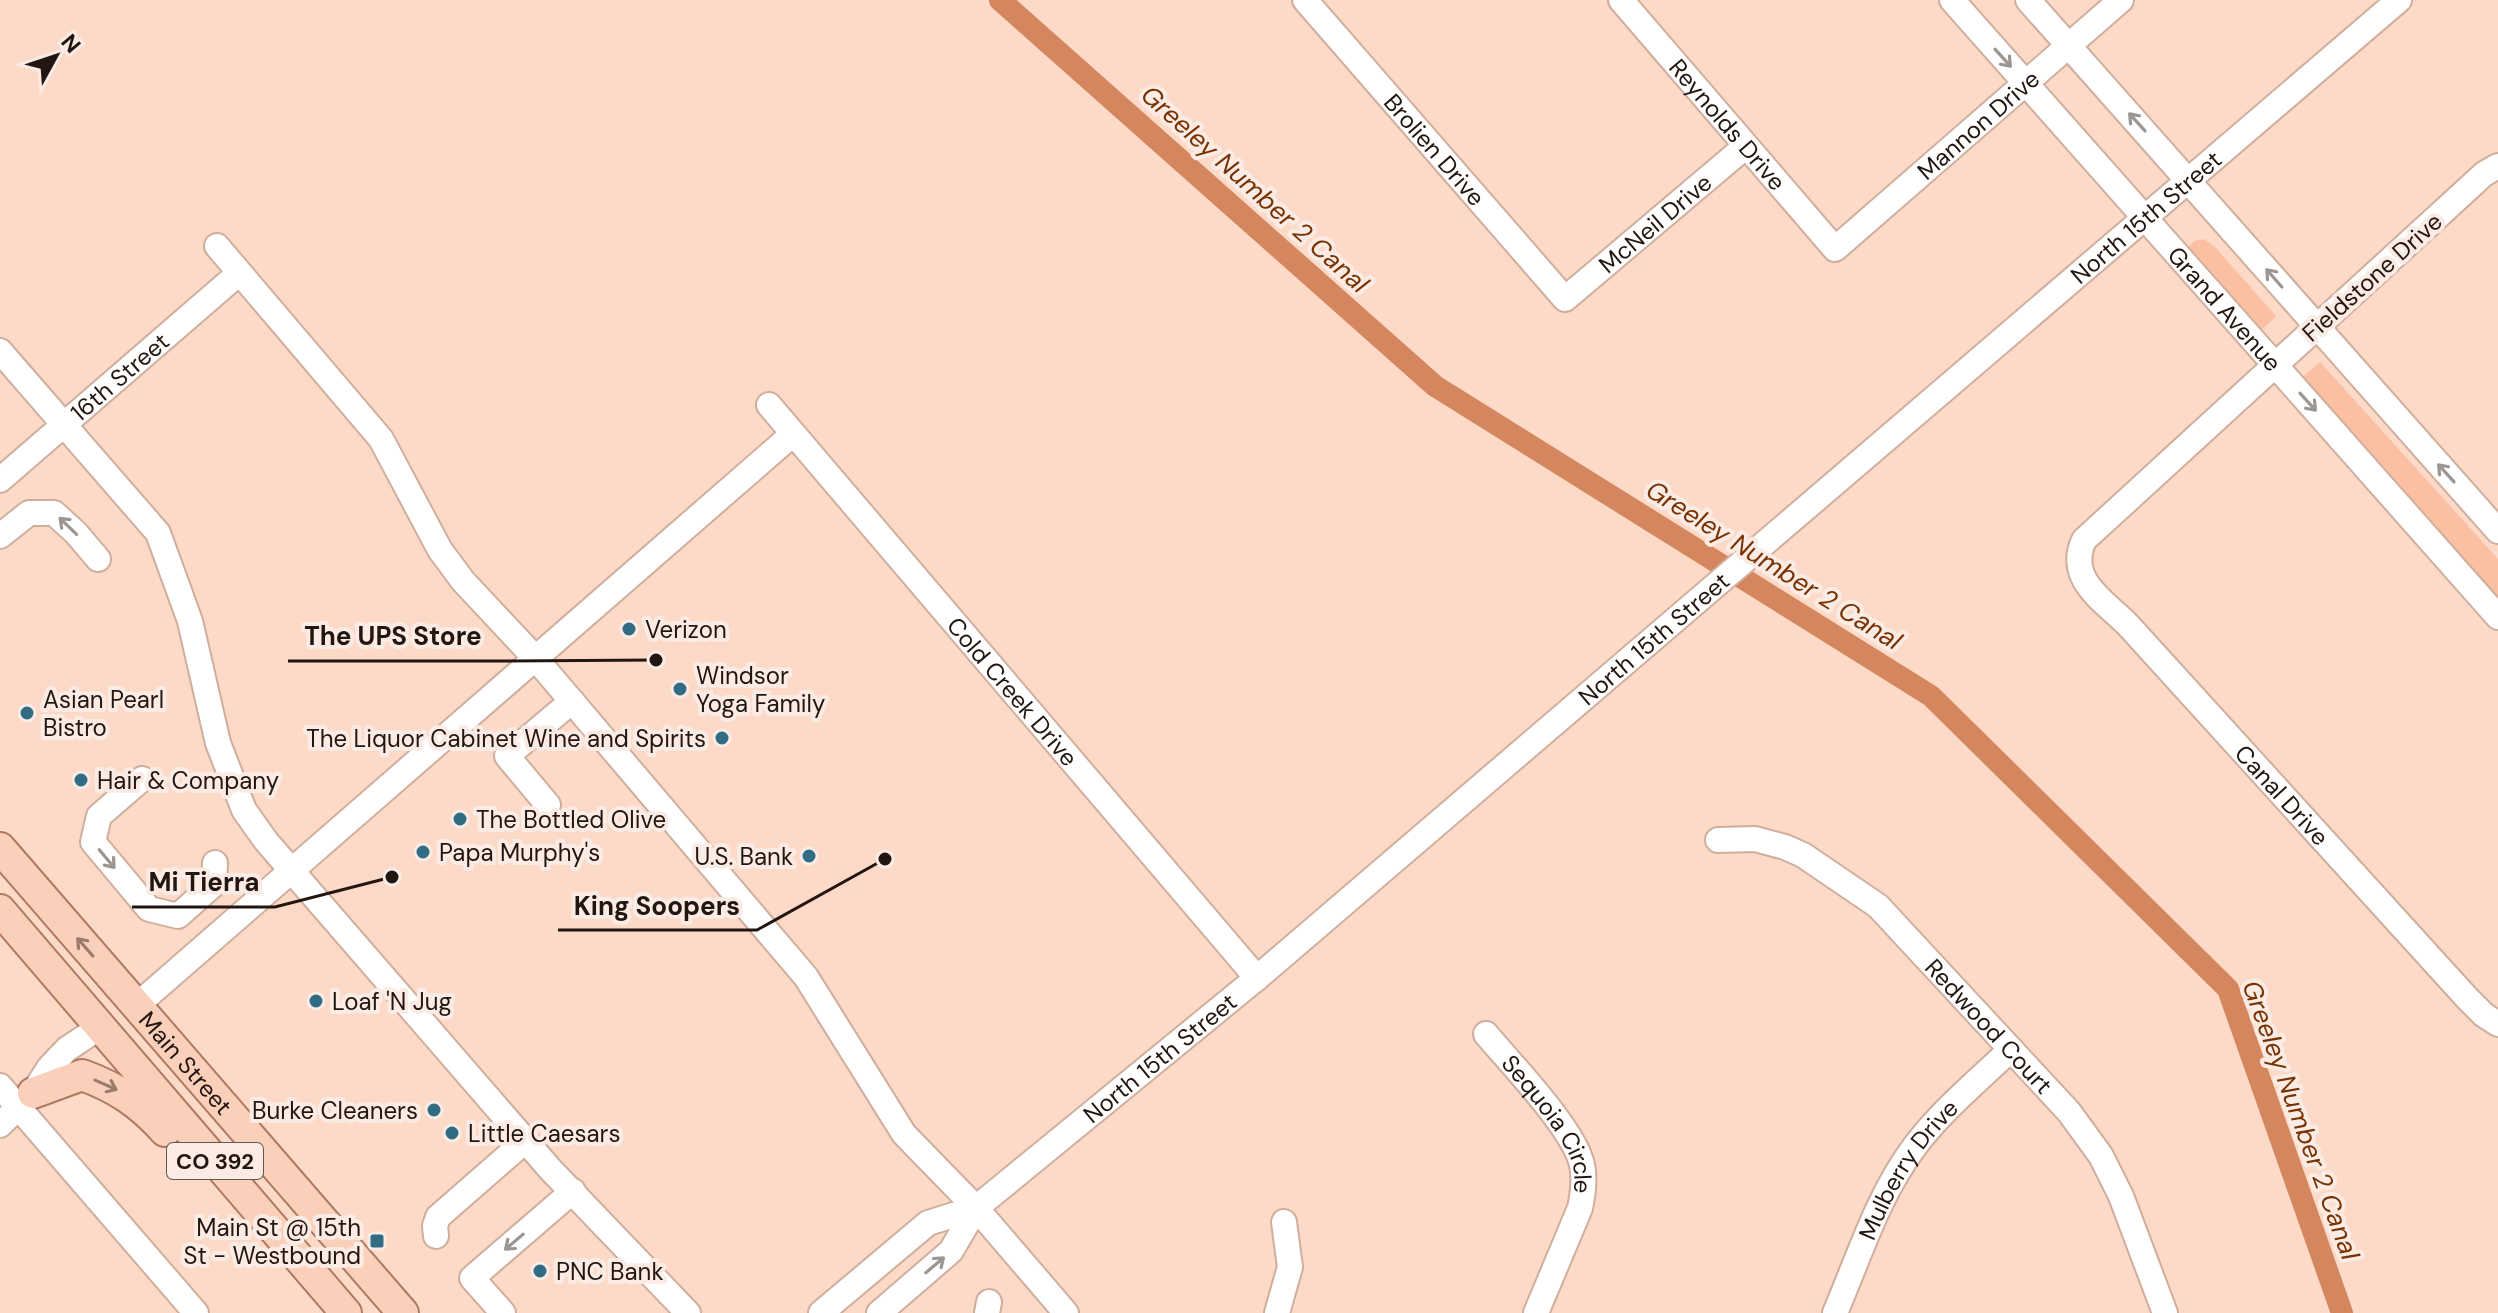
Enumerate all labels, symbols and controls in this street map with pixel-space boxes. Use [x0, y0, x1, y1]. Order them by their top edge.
north arrow [16, 16, 96, 96]
text: N [55, 28, 87, 59]
one-way arrow [1994, 48, 2012, 68]
street label: Reynolds Drive [1663, 52, 1793, 197]
street label: Mannon Drive [1911, 63, 2046, 186]
water label: Greeley Number 2 Canal [1134, 78, 1377, 301]
street label: Brolien Drive [1378, 87, 1492, 212]
one-way arrow [2128, 113, 2146, 133]
street label: North 15th Street [2064, 144, 2228, 290]
street label: McNeil Drive [1592, 166, 1718, 280]
street label: Fieldstone Drive [2295, 206, 2449, 348]
street label: Grand Avenue [2161, 239, 2289, 378]
one-way arrow [2265, 268, 2283, 288]
street label: 16th Street [64, 326, 175, 428]
one-way arrow [2299, 392, 2317, 412]
one-way arrow [2438, 463, 2456, 483]
water label: Greeley Number 2 Canal [1640, 472, 1909, 658]
one-way arrow [59, 518, 79, 536]
street label: North 15th Street [1572, 565, 1735, 712]
street label: Cold Creek Drive [941, 610, 1085, 772]
callout: The UPS Store [288, 611, 497, 661]
place label: Verizon [645, 614, 727, 645]
text: The UPS Store [304, 619, 482, 653]
marker: Verizon [620, 620, 638, 638]
place label: Windsor Yoga Family [696, 660, 825, 719]
marker: Windsor Yoga Family [671, 680, 689, 698]
place label: Asian Pearl Bistro [43, 684, 164, 743]
marker: Asian Pearl Bistro [18, 704, 36, 722]
place label: The Liquor Cabinet Wine and Spirits [306, 723, 706, 754]
marker: The Liquor Cabinet Wine and Spirits [713, 729, 731, 747]
street label: Canal Drive [2229, 738, 2336, 852]
place label: Hair & Company [97, 765, 279, 796]
marker: Hair & Company [72, 771, 90, 789]
place label: The Bottled Olive [476, 804, 666, 835]
marker: The Bottled Olive [451, 810, 469, 828]
place label: Papa Murphy's [439, 837, 600, 868]
place label: U.S. Bank [695, 841, 793, 872]
marker: Papa Murphy's [414, 843, 432, 861]
marker: U.S. Bank [800, 847, 818, 865]
one-way arrow [98, 848, 116, 869]
callout: Mi Tierra [132, 857, 275, 907]
text: Mi Tierra [148, 865, 260, 899]
callout: King Soopers [558, 880, 757, 930]
text: King Soopers [574, 889, 740, 923]
one-way arrow [76, 937, 94, 957]
street label: Redwood Court [1919, 952, 2060, 1100]
water label: Greeley Number 2 Canal [2235, 976, 2368, 1266]
place label: Loaf 'N Jug [332, 986, 452, 1017]
street label: North 15th Street [1077, 986, 1243, 1130]
marker: Loaf 'N Jug [307, 992, 325, 1010]
street label: Main Street [133, 1004, 239, 1121]
street label: Sequoia Circle [1495, 1048, 1599, 1194]
one-way arrow [93, 1078, 118, 1093]
street label: Mulberry Drive [1851, 1092, 1964, 1244]
place label: Burke Cleaners [252, 1095, 418, 1126]
marker: Burke Cleaners [425, 1101, 443, 1119]
place label: Little Caesars [468, 1118, 621, 1149]
marker: Little Caesars [443, 1124, 461, 1142]
road number: CO 392 [167, 1143, 263, 1179]
place label: Main St @ 15th St - Westbound [184, 1212, 361, 1271]
marker: Main St @ 15th St - Westbound [368, 1232, 386, 1250]
one-way arrow [504, 1233, 524, 1251]
place label: PNC Bank [556, 1256, 664, 1287]
one-way arrow [925, 1256, 945, 1274]
marker: PNC Bank [531, 1262, 549, 1280]

